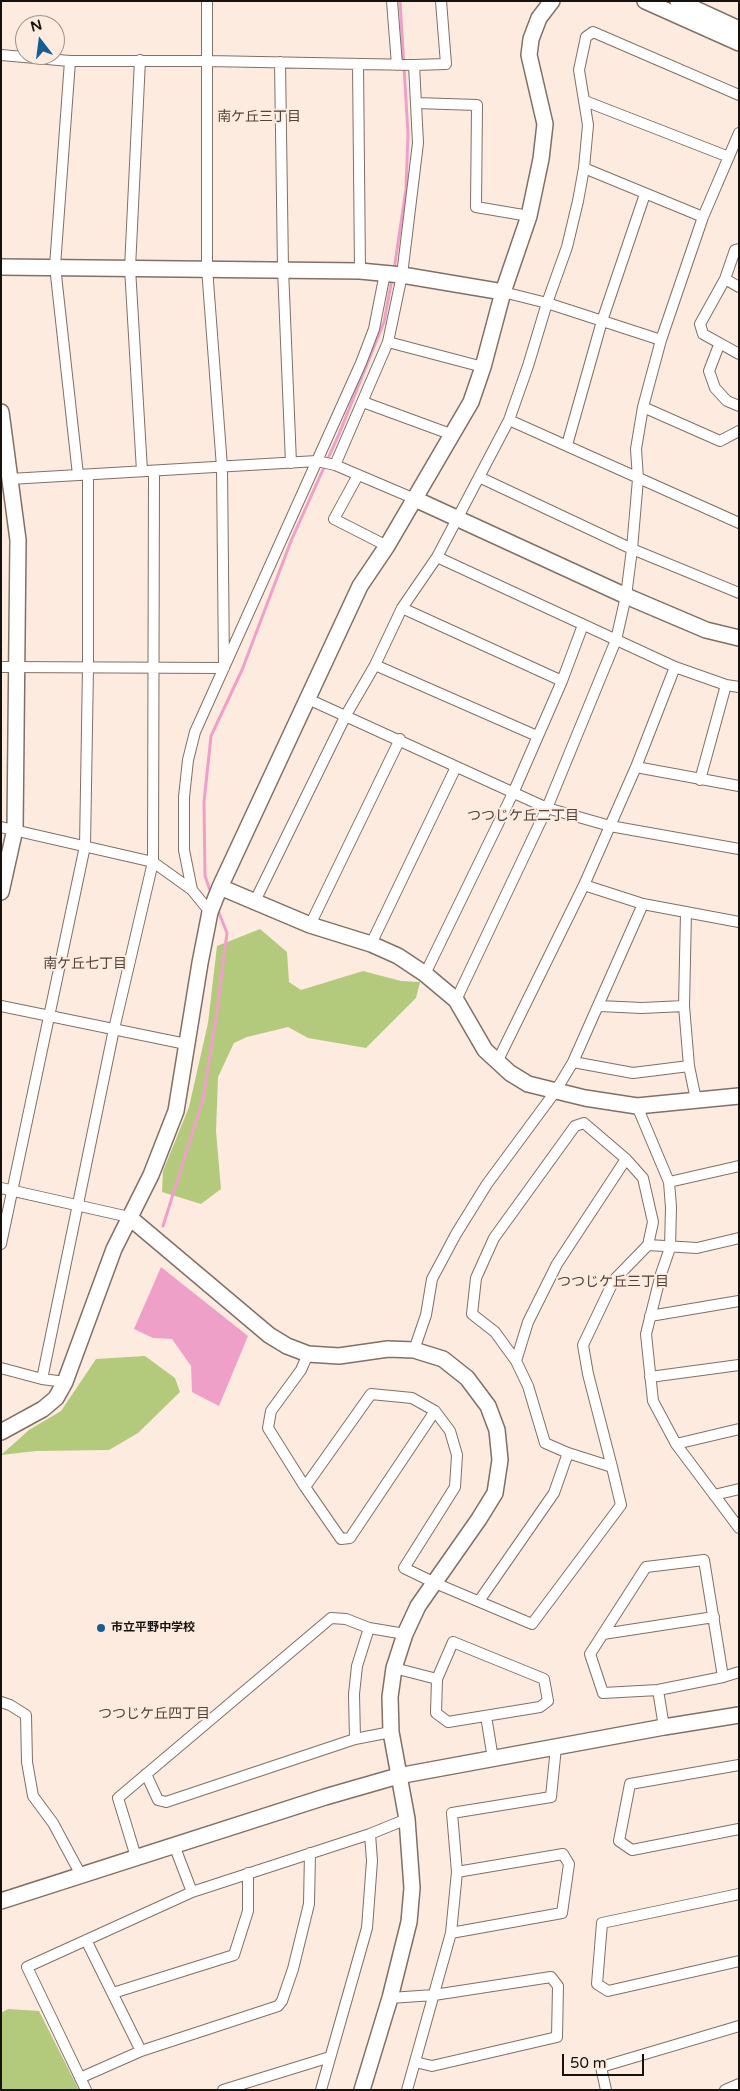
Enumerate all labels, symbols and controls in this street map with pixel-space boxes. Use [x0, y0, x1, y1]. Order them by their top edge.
north arrow [15, 15, 65, 65]
text: N [29, 16, 44, 36]
district label: 南ケ丘三丁目 [217, 109, 301, 125]
district label: つつじケ丘二丁目 [467, 808, 579, 824]
district label: 南ケ丘七丁目 [43, 956, 127, 972]
district label: つつじケ丘三丁目 [557, 1274, 669, 1290]
place label: 市立平野中学校 [111, 1621, 195, 1635]
marker: 市立平野中学校 [95, 1622, 107, 1634]
district label: つつじケ丘四丁目 [98, 1706, 210, 1722]
scale bar [565, 2044, 648, 2076]
text: 50 m [570, 2054, 607, 2072]

